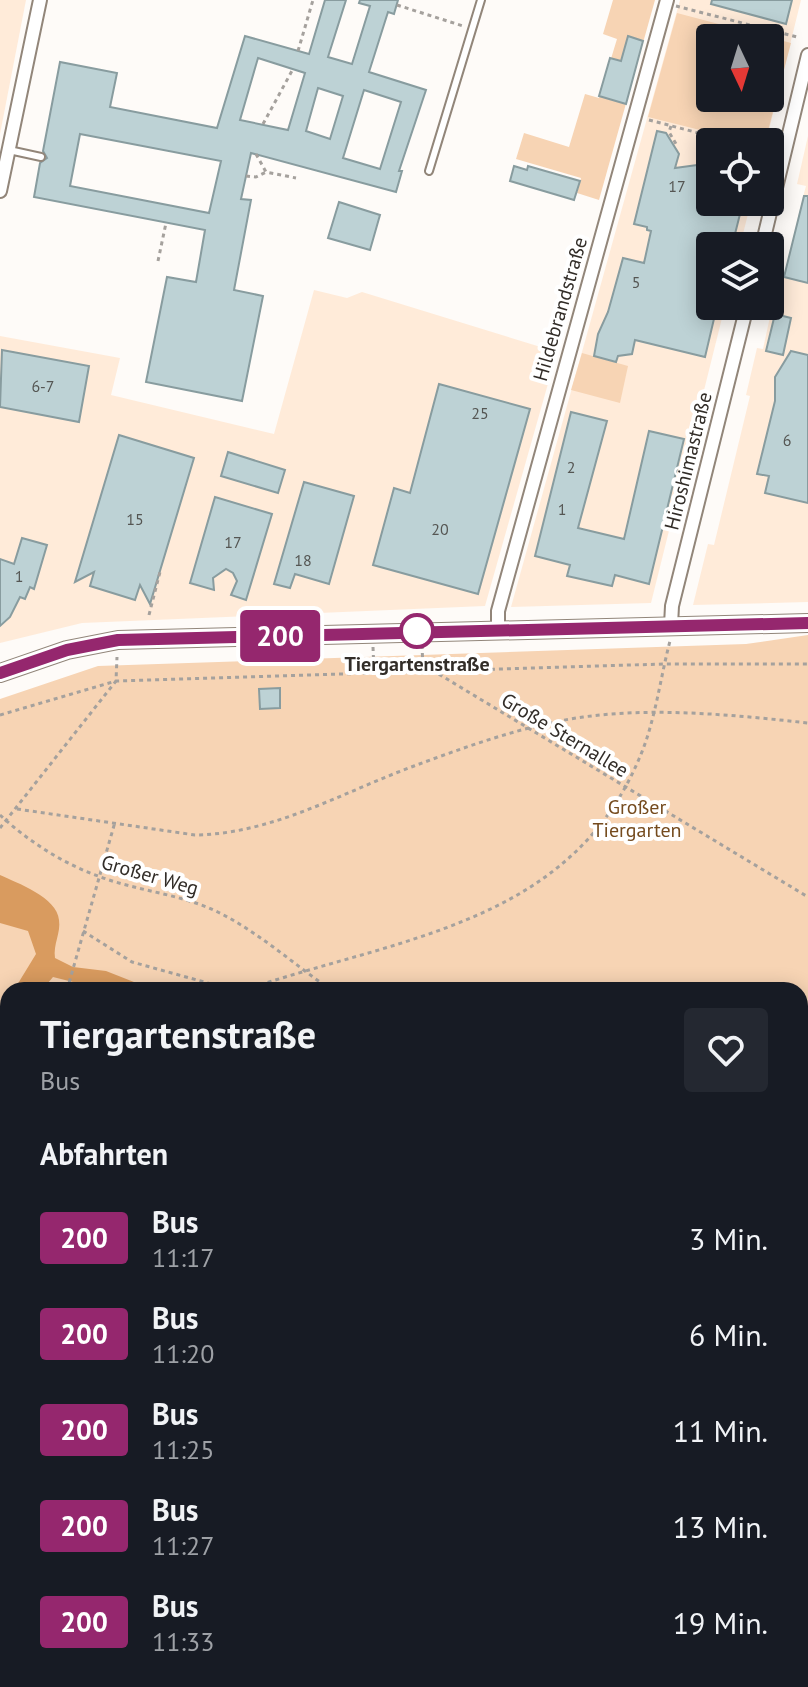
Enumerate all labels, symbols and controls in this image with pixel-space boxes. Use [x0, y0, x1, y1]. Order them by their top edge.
north arrow [696, 24, 784, 112]
map controls [696, 24, 784, 320]
button: locate [696, 128, 784, 216]
house number: 17 [668, 176, 686, 196]
button: layers [696, 232, 784, 320]
street label: Hildebrandstraße [527, 234, 593, 384]
house number: 5 [632, 272, 640, 292]
house number: 6-7 [31, 376, 55, 396]
street label: Hiroshimastraße [658, 389, 718, 533]
house number: 25 [471, 403, 489, 423]
house number: 6 [783, 430, 791, 450]
house number: 2 [567, 457, 575, 477]
house number: 1 [558, 499, 566, 519]
house number: 15 [126, 509, 144, 529]
house number: 20 [431, 519, 449, 539]
house number: 17 [224, 532, 242, 552]
house number: 18 [294, 550, 312, 570]
house number: 1 [15, 566, 23, 586]
line badge: 200 [234, 610, 326, 662]
marker: Tiergartenstraße [400, 614, 434, 648]
text: 200 [256, 617, 304, 654]
place label: Tiergartenstraße [344, 651, 490, 677]
street label: Große Sternallee [497, 687, 633, 783]
park label: Großer Tiergarten [592, 794, 682, 843]
street label: Großer Weg [98, 849, 202, 901]
button: heart [684, 1008, 768, 1092]
text: Tiergartenstraße [40, 1009, 316, 1058]
text: Bus [40, 1064, 80, 1097]
text: Abfahrten [40, 1134, 168, 1173]
text: Bus [152, 1202, 199, 1241]
text: 200 [60, 1219, 108, 1256]
text: 3 Min. [689, 1219, 768, 1258]
text: 11:17 [152, 1241, 214, 1274]
text: Bus [152, 1298, 199, 1337]
text: 200 [60, 1315, 108, 1352]
text: 6 Min. [689, 1315, 768, 1354]
text: 11:20 [152, 1337, 214, 1370]
text: Bus [152, 1394, 199, 1433]
text: 200 [60, 1411, 108, 1448]
text: 11 Min. [673, 1411, 768, 1450]
text: 11:25 [152, 1433, 214, 1466]
text: Bus [152, 1490, 199, 1529]
text: 200 [60, 1507, 108, 1544]
text: 13 Min. [673, 1507, 768, 1546]
text: 11:27 [152, 1529, 214, 1562]
text: Bus [152, 1586, 199, 1625]
text: 200 [60, 1603, 108, 1640]
text: 19 Min. [673, 1603, 768, 1642]
text: 11:33 [152, 1625, 214, 1658]

